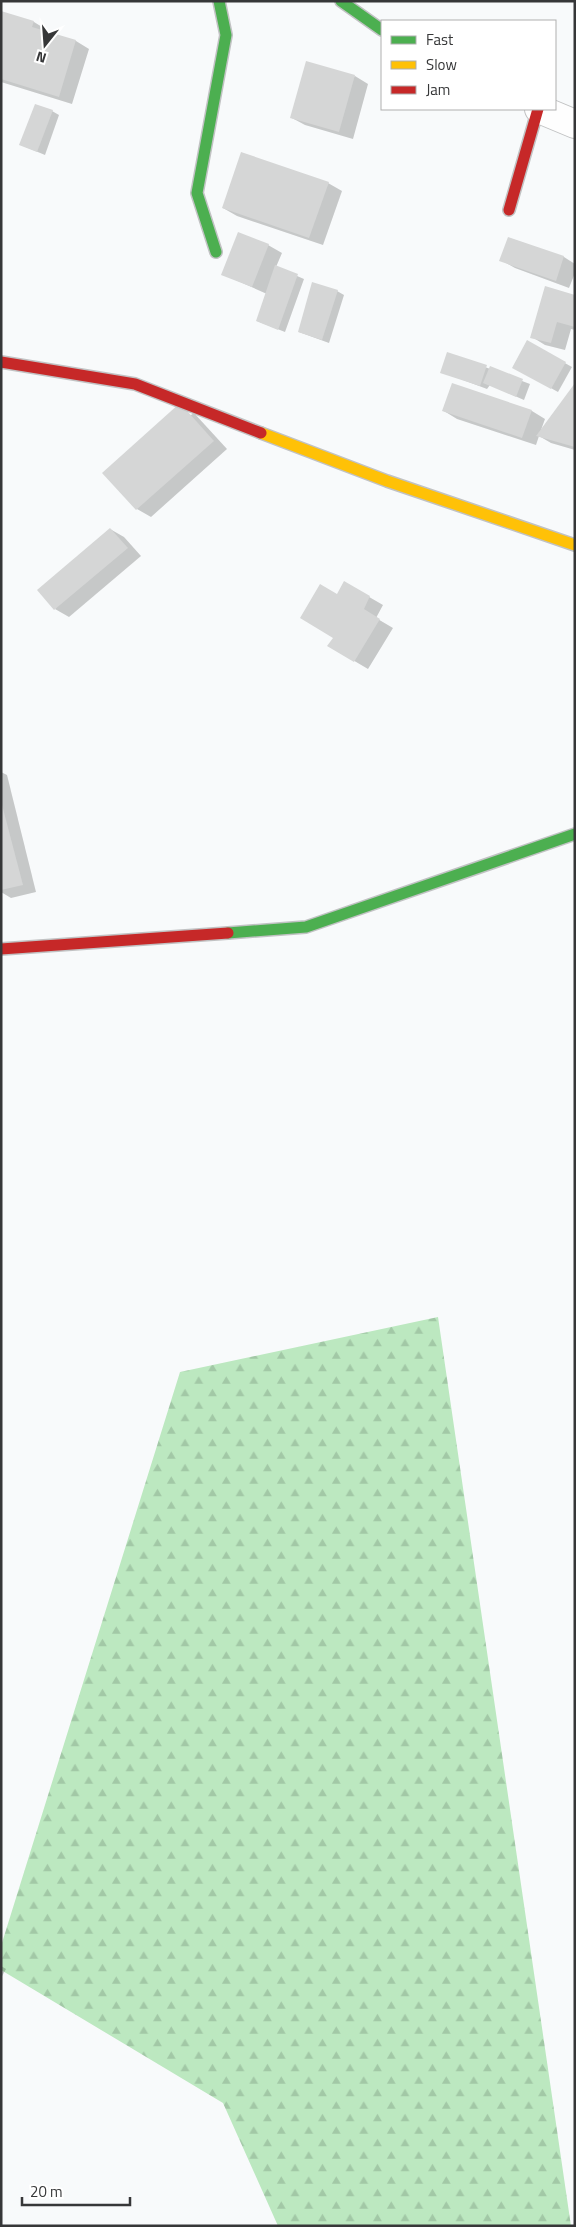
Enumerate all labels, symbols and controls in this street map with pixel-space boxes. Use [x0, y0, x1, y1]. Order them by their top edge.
north arrow [20, 20, 70, 70]
legend [381, 20, 556, 110]
text: Fast [426, 28, 454, 51]
text: N [33, 46, 49, 69]
text: Slow [426, 53, 457, 76]
text: Jam [426, 78, 450, 101]
scale bar [22, 2174, 130, 2206]
text: 20 m [30, 2180, 63, 2203]

